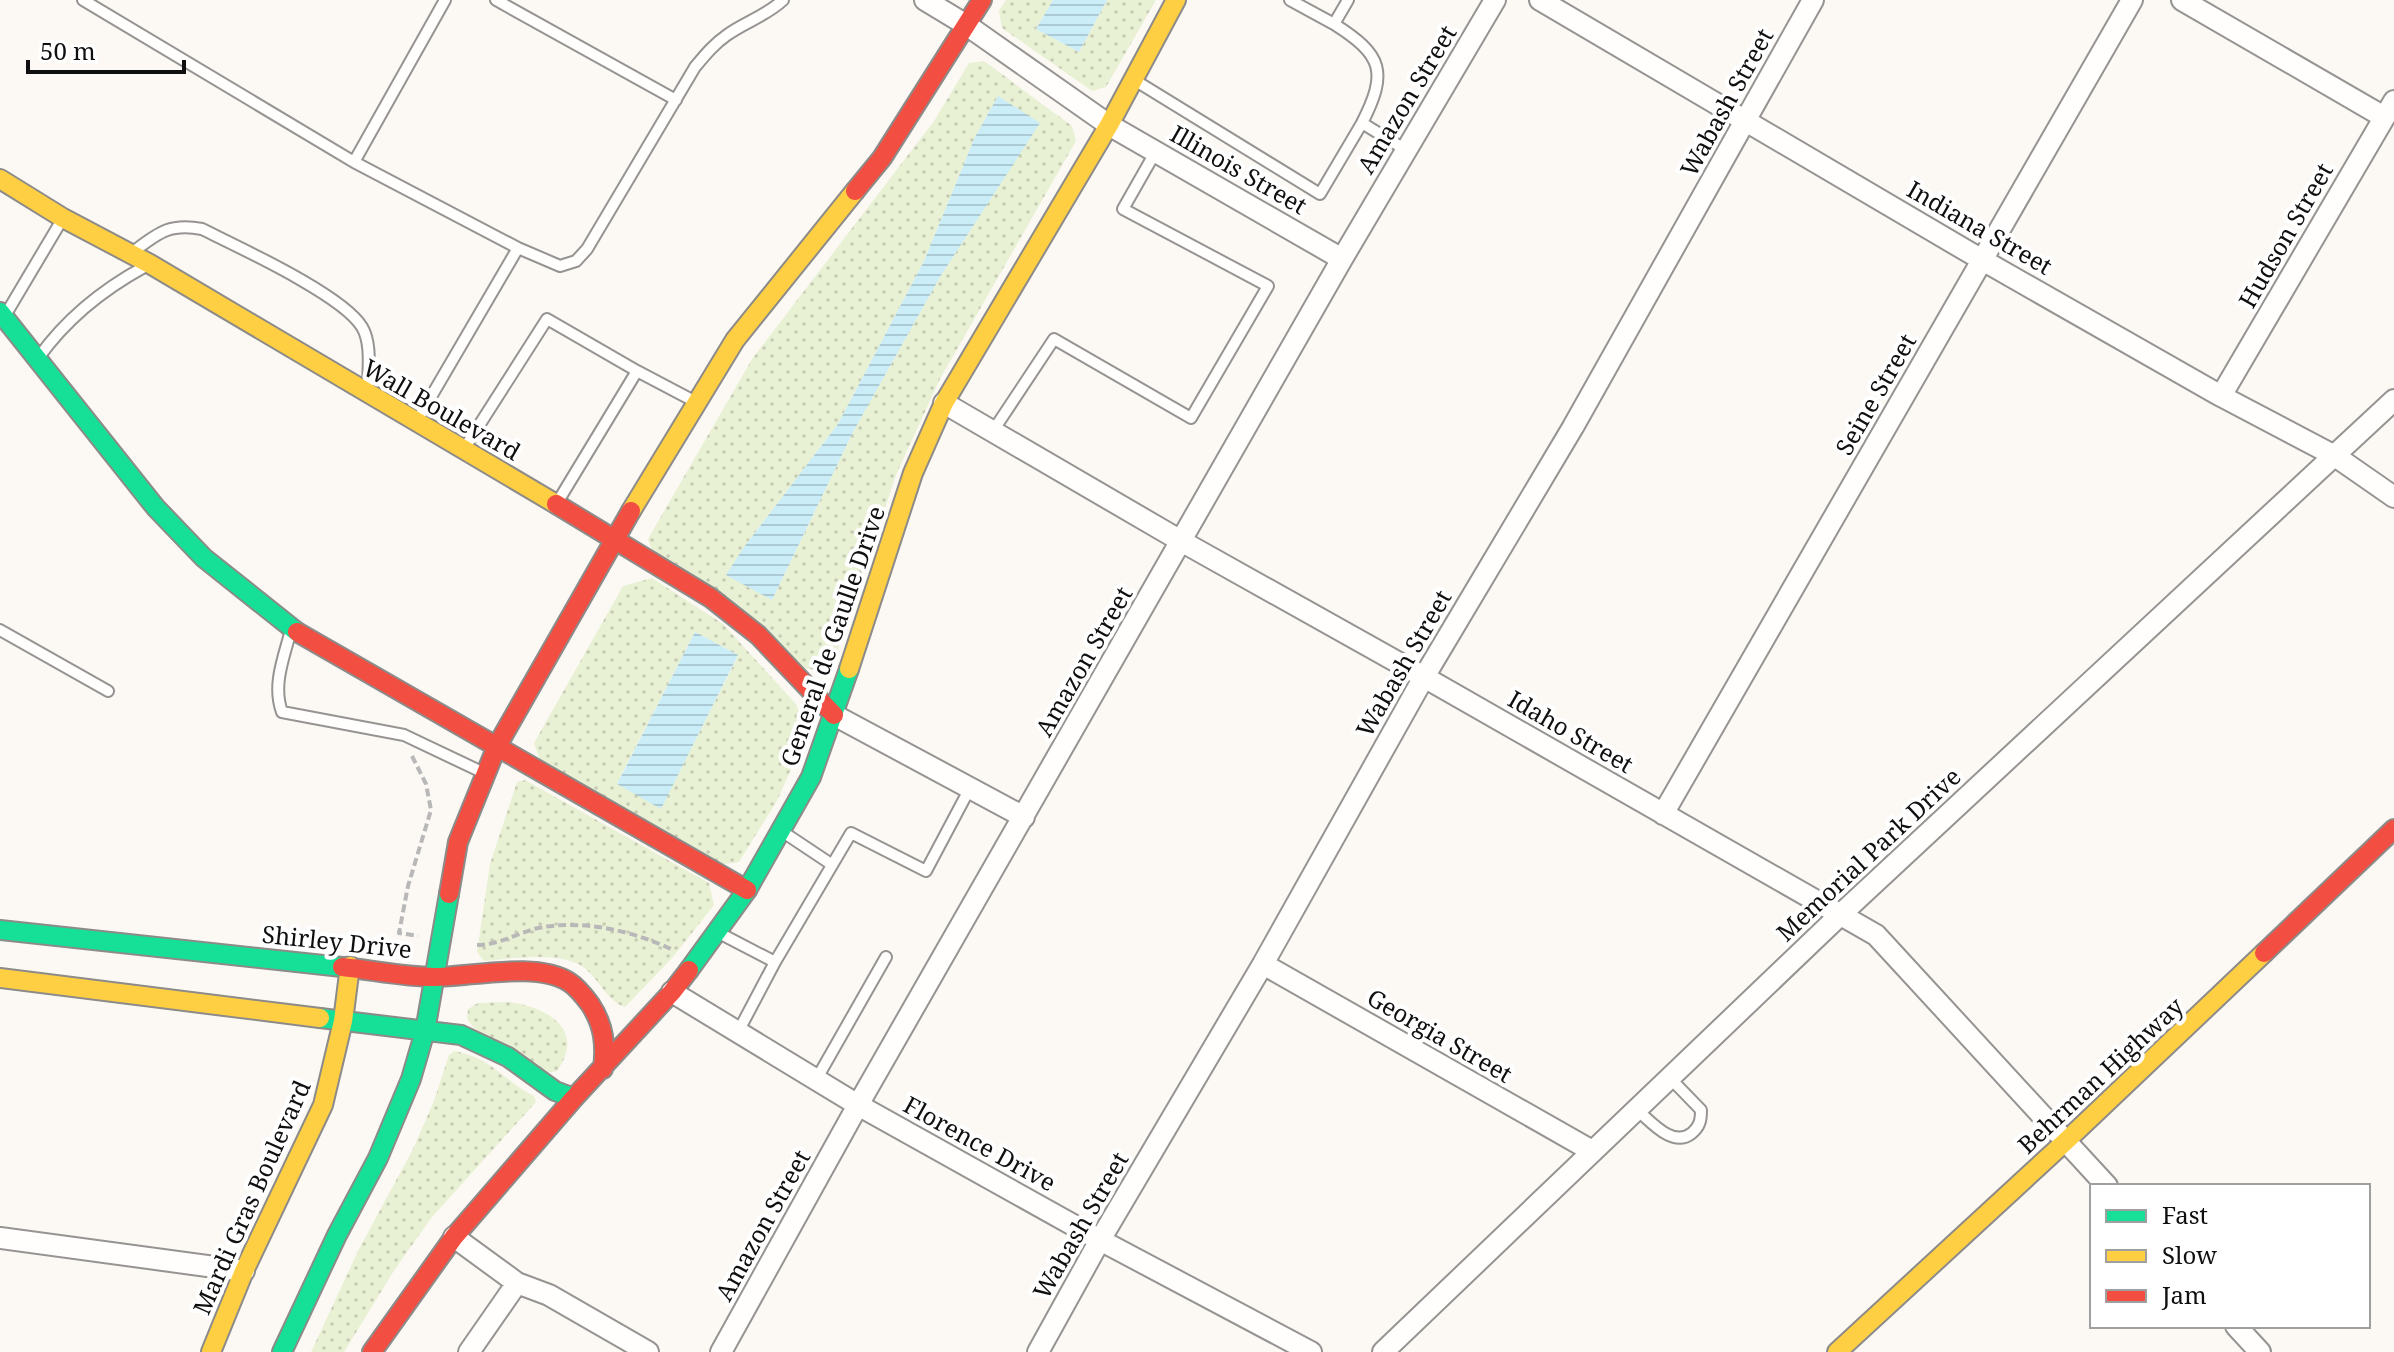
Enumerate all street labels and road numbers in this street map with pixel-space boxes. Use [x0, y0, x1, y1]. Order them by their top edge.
street label: Amazon Street [1349, 19, 1463, 179]
street label: Wabash Street [1672, 22, 1780, 182]
street label: Illinois Street [1165, 117, 1313, 221]
street label: Hudson Street [2230, 156, 2340, 314]
street label: Indiana Street [1901, 172, 2059, 282]
street label: Seine Street [1827, 327, 1923, 461]
street label: Wall Boulevard [357, 351, 527, 468]
street label: General de Gaulle Drive [772, 501, 892, 771]
street label: Amazon Street [1027, 580, 1139, 742]
street label: Wabash Street [1348, 584, 1458, 742]
street label: Idaho Street [1502, 682, 1640, 780]
street label: Memorial Park Drive [1769, 760, 1967, 948]
street label: Shirley Drive [260, 917, 414, 965]
street label: Georgia Street [1361, 980, 1519, 1090]
street label: Behrman Highway [2010, 989, 2190, 1160]
street label: Mardi Gras Boulevard [184, 1074, 318, 1319]
street label: Florence Drive [898, 1088, 1062, 1198]
street label: Amazon Street [707, 1144, 817, 1306]
street label: Wabash Street [1025, 1146, 1135, 1304]

